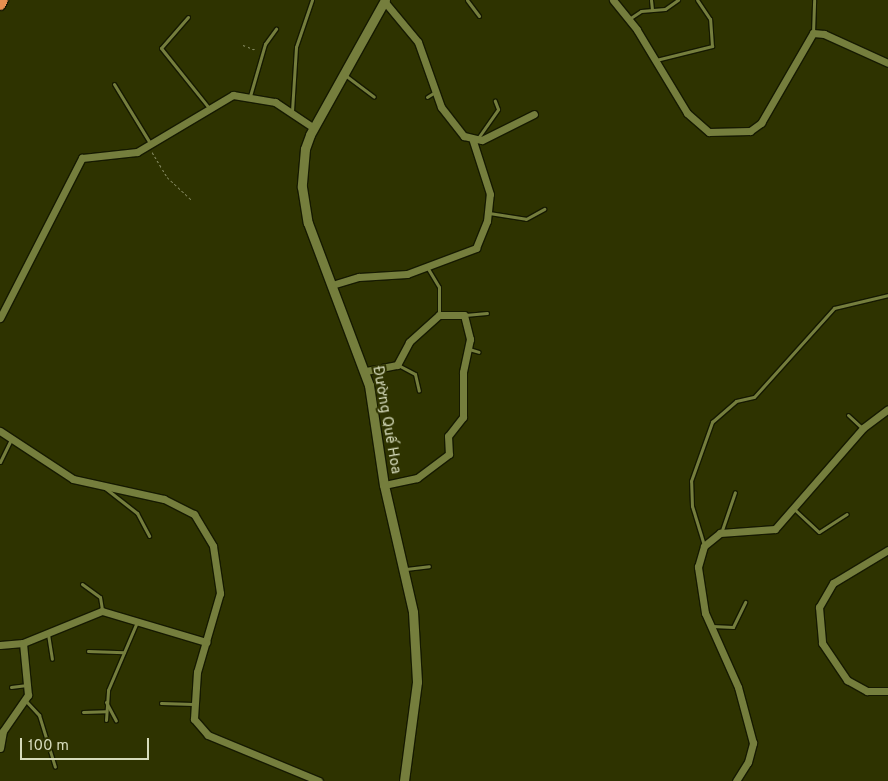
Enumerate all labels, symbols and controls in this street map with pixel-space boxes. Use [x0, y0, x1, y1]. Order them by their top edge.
street label: Đường Quế Hoa [368, 365, 404, 475]
scale bar [22, 728, 151, 760]
text: 100 m [28, 737, 69, 756]

